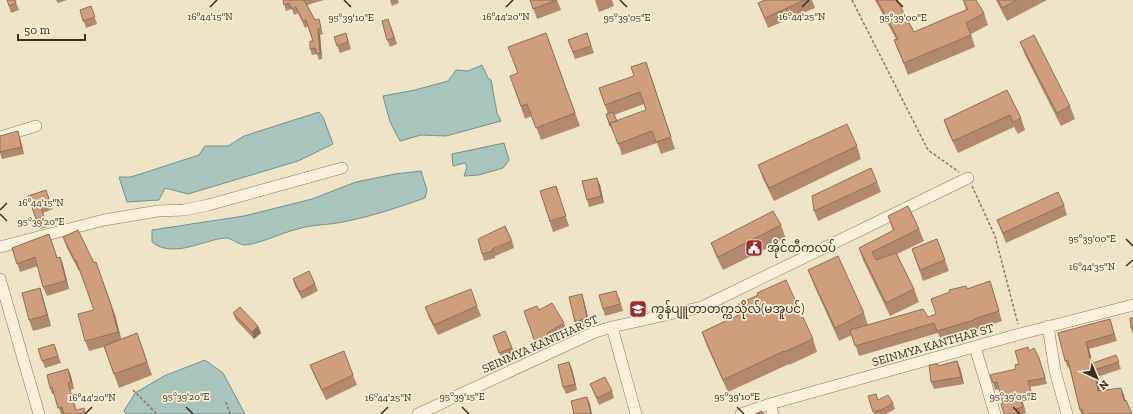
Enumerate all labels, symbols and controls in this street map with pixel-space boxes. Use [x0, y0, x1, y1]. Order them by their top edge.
text: 16°44'15"N [187, 11, 233, 23]
text: 16°44'20"N [482, 11, 530, 23]
text: 16°44'25"N [779, 11, 826, 23]
text: 95°39'10"E [328, 12, 374, 24]
text: 95°39'05"E [604, 12, 651, 24]
text: 95°39'00"E [879, 12, 927, 24]
scale bar [18, 16, 85, 42]
text: 50 m [24, 23, 51, 37]
text: 16°44'15"N [18, 197, 64, 209]
text: 95°39'20"E [18, 216, 65, 228]
text: 95°39'00"E [1068, 233, 1116, 245]
public building icon: အိုင်တီကလပ် [744, 238, 764, 258]
place label: အိုင်တီကလပ် [767, 239, 836, 258]
text: 16°44'35"N [1069, 261, 1116, 273]
school or university icon: ကွန်ပျူတာတက္ကသိုလ်(မအူပင်) [628, 299, 648, 319]
place label: ကွန်ပျူတာတက္ကသိုလ်(မအူပင်) [651, 300, 804, 319]
street label: SEINMYA KANTHAR ST [480, 312, 601, 376]
street label: SEINMYA KANTHAR ST [871, 321, 996, 369]
north arrow [1077, 358, 1117, 398]
text: N [1096, 377, 1111, 393]
text: 95°39'20"E [163, 391, 210, 403]
text: 95°39'15"E [439, 391, 485, 403]
text: 95°39'10"E [714, 391, 760, 403]
text: 95°39'05"E [990, 391, 1037, 403]
text: 16°44'20"N [68, 392, 116, 404]
text: 16°44'25"N [365, 392, 412, 404]

